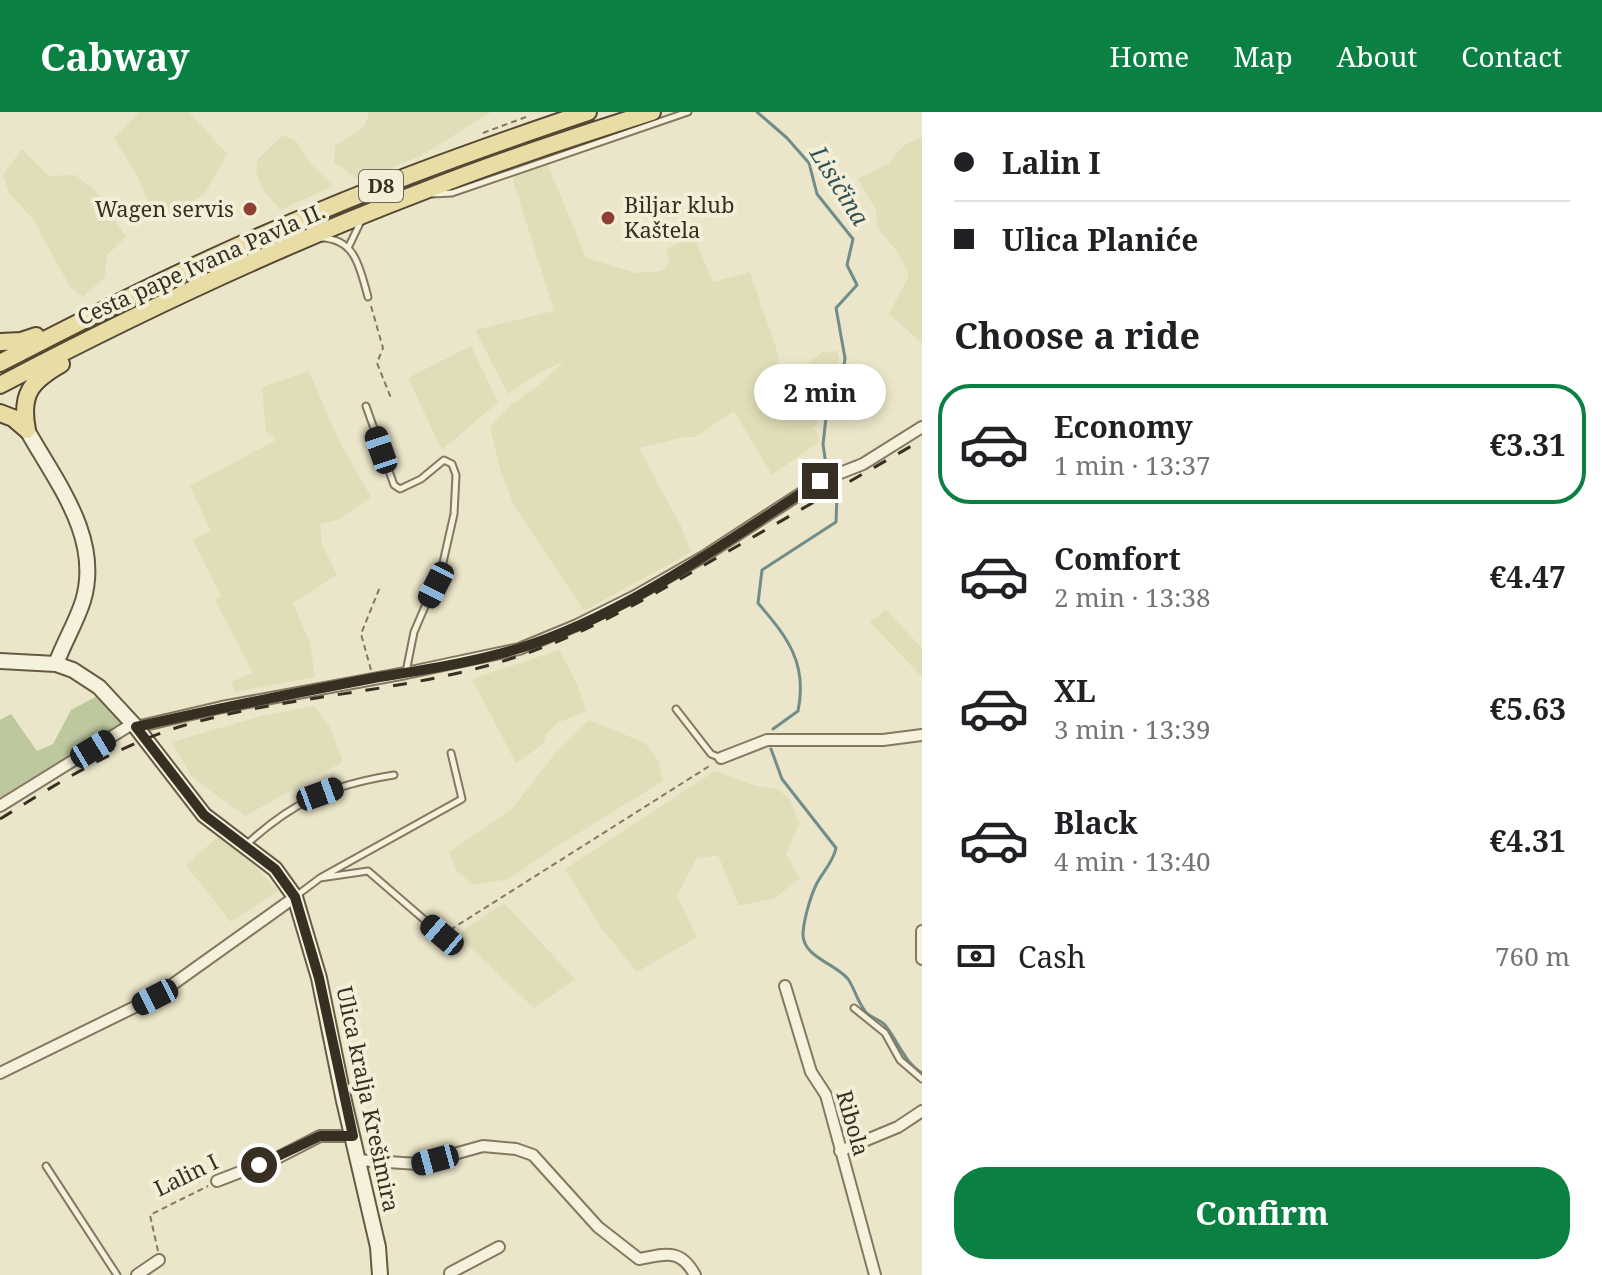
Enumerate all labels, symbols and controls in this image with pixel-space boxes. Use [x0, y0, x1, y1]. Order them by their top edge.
text: Cabway [40, 30, 189, 82]
text: Home [1110, 37, 1189, 75]
text: Map [1233, 37, 1293, 75]
text: About [1337, 37, 1417, 75]
text: Contact [1461, 37, 1562, 75]
water label: Lisičina [802, 138, 878, 231]
text: Lalin I [1002, 142, 1101, 183]
road number: D8 [359, 170, 403, 202]
place label: Biljar klub Kaštela [624, 189, 734, 244]
place label: Wagen servis [95, 193, 234, 223]
street label: Cesta pape Ivana Pavla II. [72, 195, 329, 331]
marker: Wagen servis [241, 200, 259, 218]
marker: Biljar klub Kaštela [599, 209, 617, 227]
text: Ulica Planiće [1002, 219, 1198, 260]
text: Choose a ride [954, 311, 1200, 360]
callout: 2 min [754, 365, 886, 421]
text: 2 min [783, 374, 857, 410]
text: Economy [1054, 406, 1193, 447]
icon: car [958, 408, 1030, 480]
car [362, 423, 400, 477]
text: €3.31 [1490, 424, 1566, 465]
text: 1 min · 13:37 [1054, 447, 1211, 483]
route end [802, 463, 838, 499]
text: Comfort [1054, 538, 1181, 579]
icon: car [958, 540, 1030, 612]
text: €4.47 [1490, 556, 1566, 597]
car [414, 558, 458, 612]
text: 2 min · 13:38 [1054, 579, 1211, 615]
text: XL [1054, 670, 1096, 711]
icon: car [958, 672, 1030, 744]
text: €5.63 [1490, 688, 1566, 729]
text: 3 min · 13:39 [1054, 711, 1211, 747]
car [66, 726, 120, 772]
car [293, 775, 347, 813]
text: Black [1054, 802, 1138, 843]
icon: car [958, 804, 1030, 876]
text: €4.31 [1490, 820, 1566, 861]
text: 4 min · 13:40 [1054, 843, 1211, 879]
car [416, 910, 468, 960]
icon: cash [954, 934, 998, 978]
text: Cash [1018, 936, 1086, 977]
text: 760 m [1495, 938, 1570, 974]
car [128, 975, 182, 1019]
street label: Ulica kralja Krešimira [330, 983, 408, 1214]
street label: Ribola [830, 1086, 878, 1159]
car [409, 1142, 461, 1178]
street label: Lalin I [148, 1146, 223, 1202]
route start [241, 1147, 277, 1183]
button: Confirm [954, 1167, 1570, 1259]

